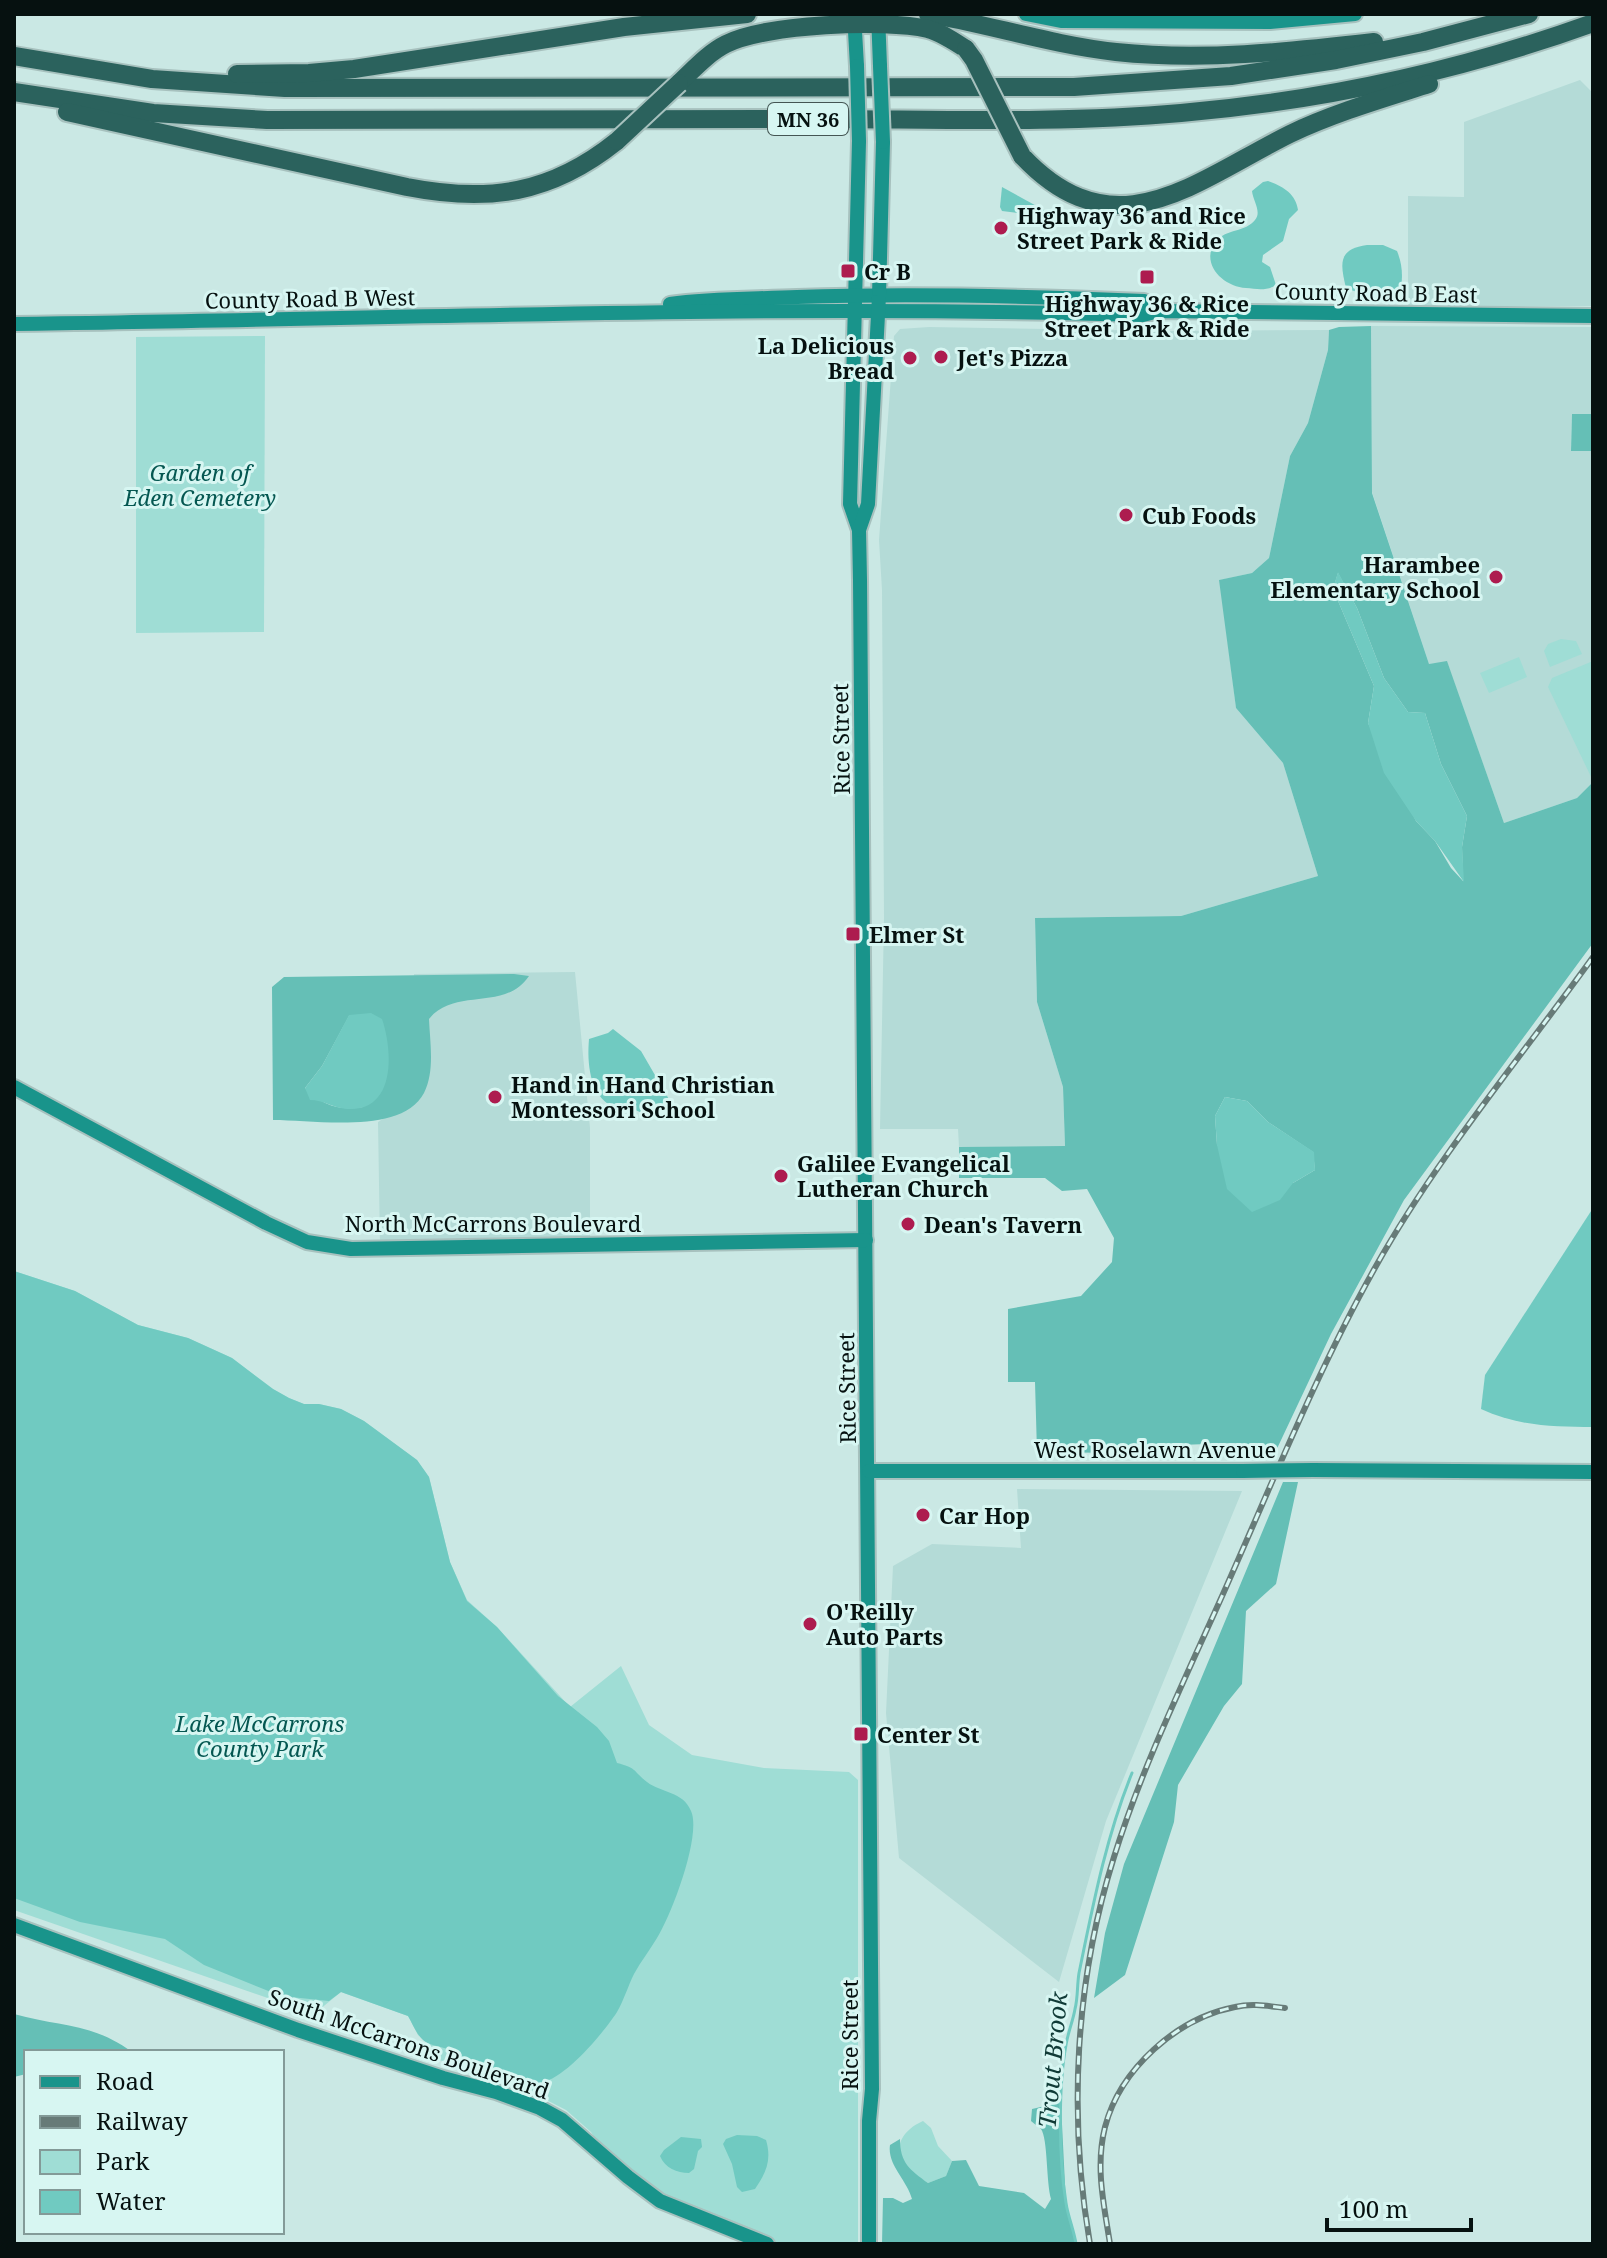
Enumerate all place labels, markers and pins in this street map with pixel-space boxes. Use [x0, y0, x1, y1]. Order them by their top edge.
place label: Highway 36 and Rice Street Park & Ride [1017, 200, 1246, 255]
marker: Highway 36 and Rice Street Park & Ride [992, 219, 1010, 237]
place label: Cr B [864, 256, 911, 286]
marker: Cr B [839, 262, 857, 280]
marker: Highway 36 & Rice Street Park & Ride [1138, 268, 1156, 286]
place label: Highway 36 & Rice Street Park & Ride [1044, 288, 1250, 343]
place label: La Delicious Bread [758, 330, 894, 385]
place label: Jet's Pizza [956, 342, 1068, 372]
marker: Jet's Pizza [932, 348, 950, 366]
marker: La Delicious Bread [901, 349, 919, 367]
place label: Cub Foods [1142, 500, 1256, 530]
marker: Cub Foods [1117, 506, 1135, 524]
place label: Harambee Elementary School [1271, 549, 1480, 604]
marker: Harambee Elementary School [1487, 568, 1505, 586]
place label: Elmer St [869, 919, 964, 949]
marker: Elmer St [844, 925, 862, 943]
place label: Hand in Hand Christian Montessori School [511, 1069, 775, 1124]
marker: Hand in Hand Christian Montessori School [486, 1088, 504, 1106]
place label: Galilee Evangelical Lutheran Church [797, 1148, 1010, 1203]
marker: Galilee Evangelical Lutheran Church [772, 1167, 790, 1185]
place label: Dean's Tavern [924, 1209, 1082, 1239]
marker: Dean's Tavern [899, 1215, 917, 1233]
place label: Car Hop [939, 1500, 1030, 1530]
marker: Car Hop [914, 1506, 932, 1524]
place label: O'Reilly Auto Parts [826, 1596, 943, 1651]
marker: O'Reilly Auto Parts [801, 1615, 819, 1633]
place label: Center St [877, 1719, 979, 1749]
marker: Center St [852, 1725, 870, 1743]

